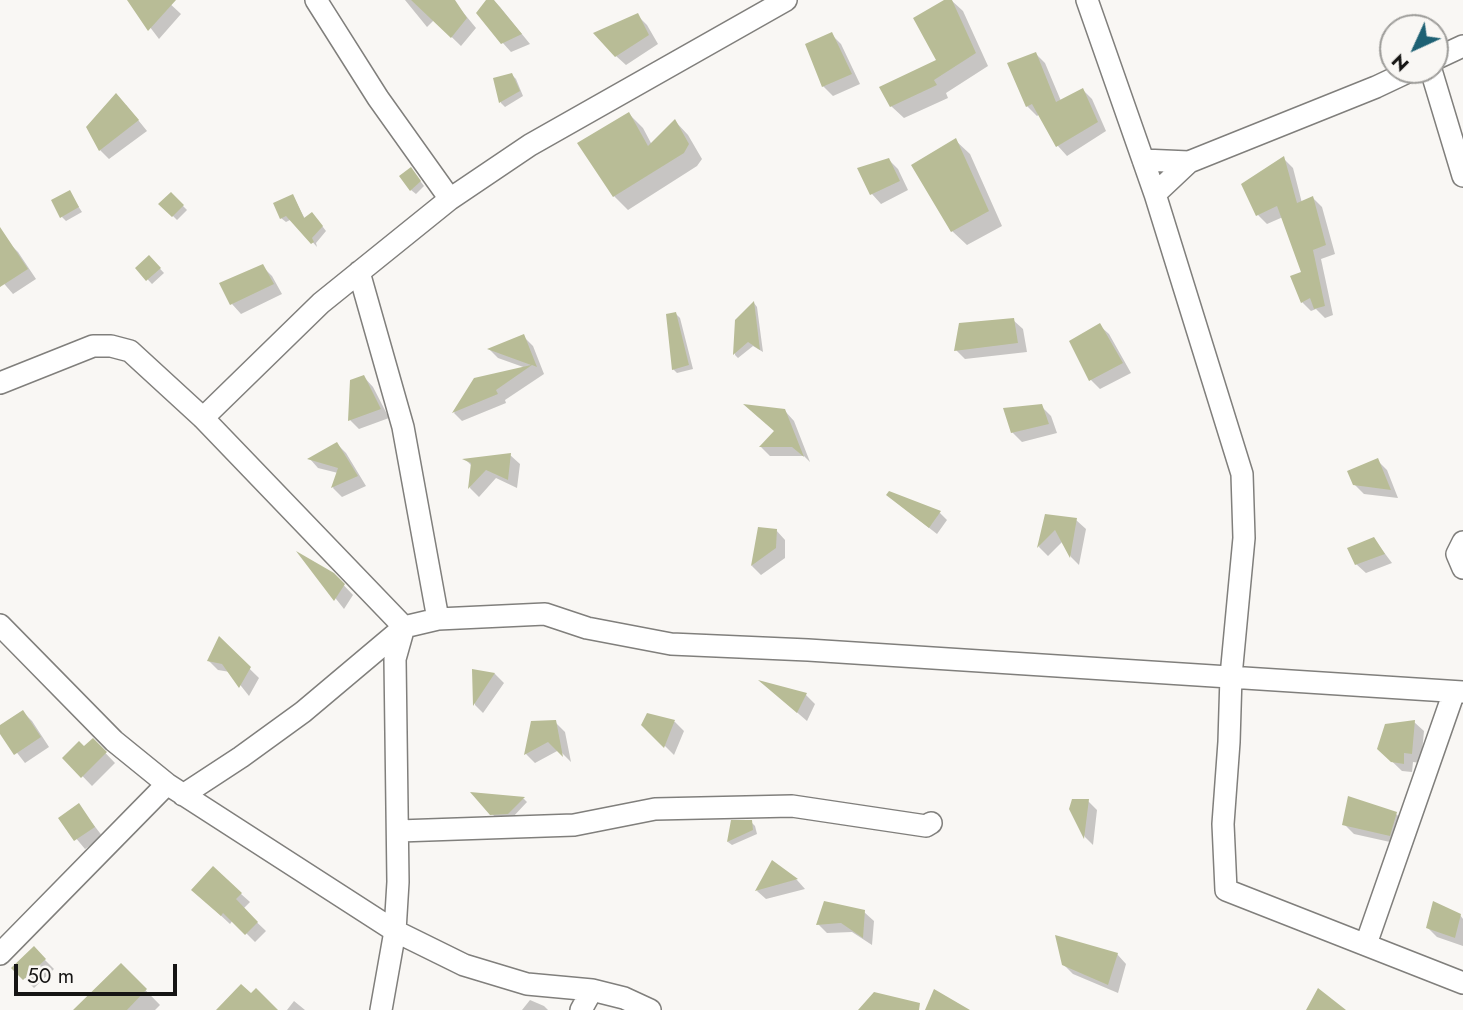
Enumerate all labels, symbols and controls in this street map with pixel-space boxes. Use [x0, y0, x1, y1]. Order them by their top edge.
north arrow [1379, 14, 1449, 84]
text: N [1385, 48, 1415, 78]
scale bar [18, 950, 180, 994]
text: 50 m [27, 961, 74, 991]

